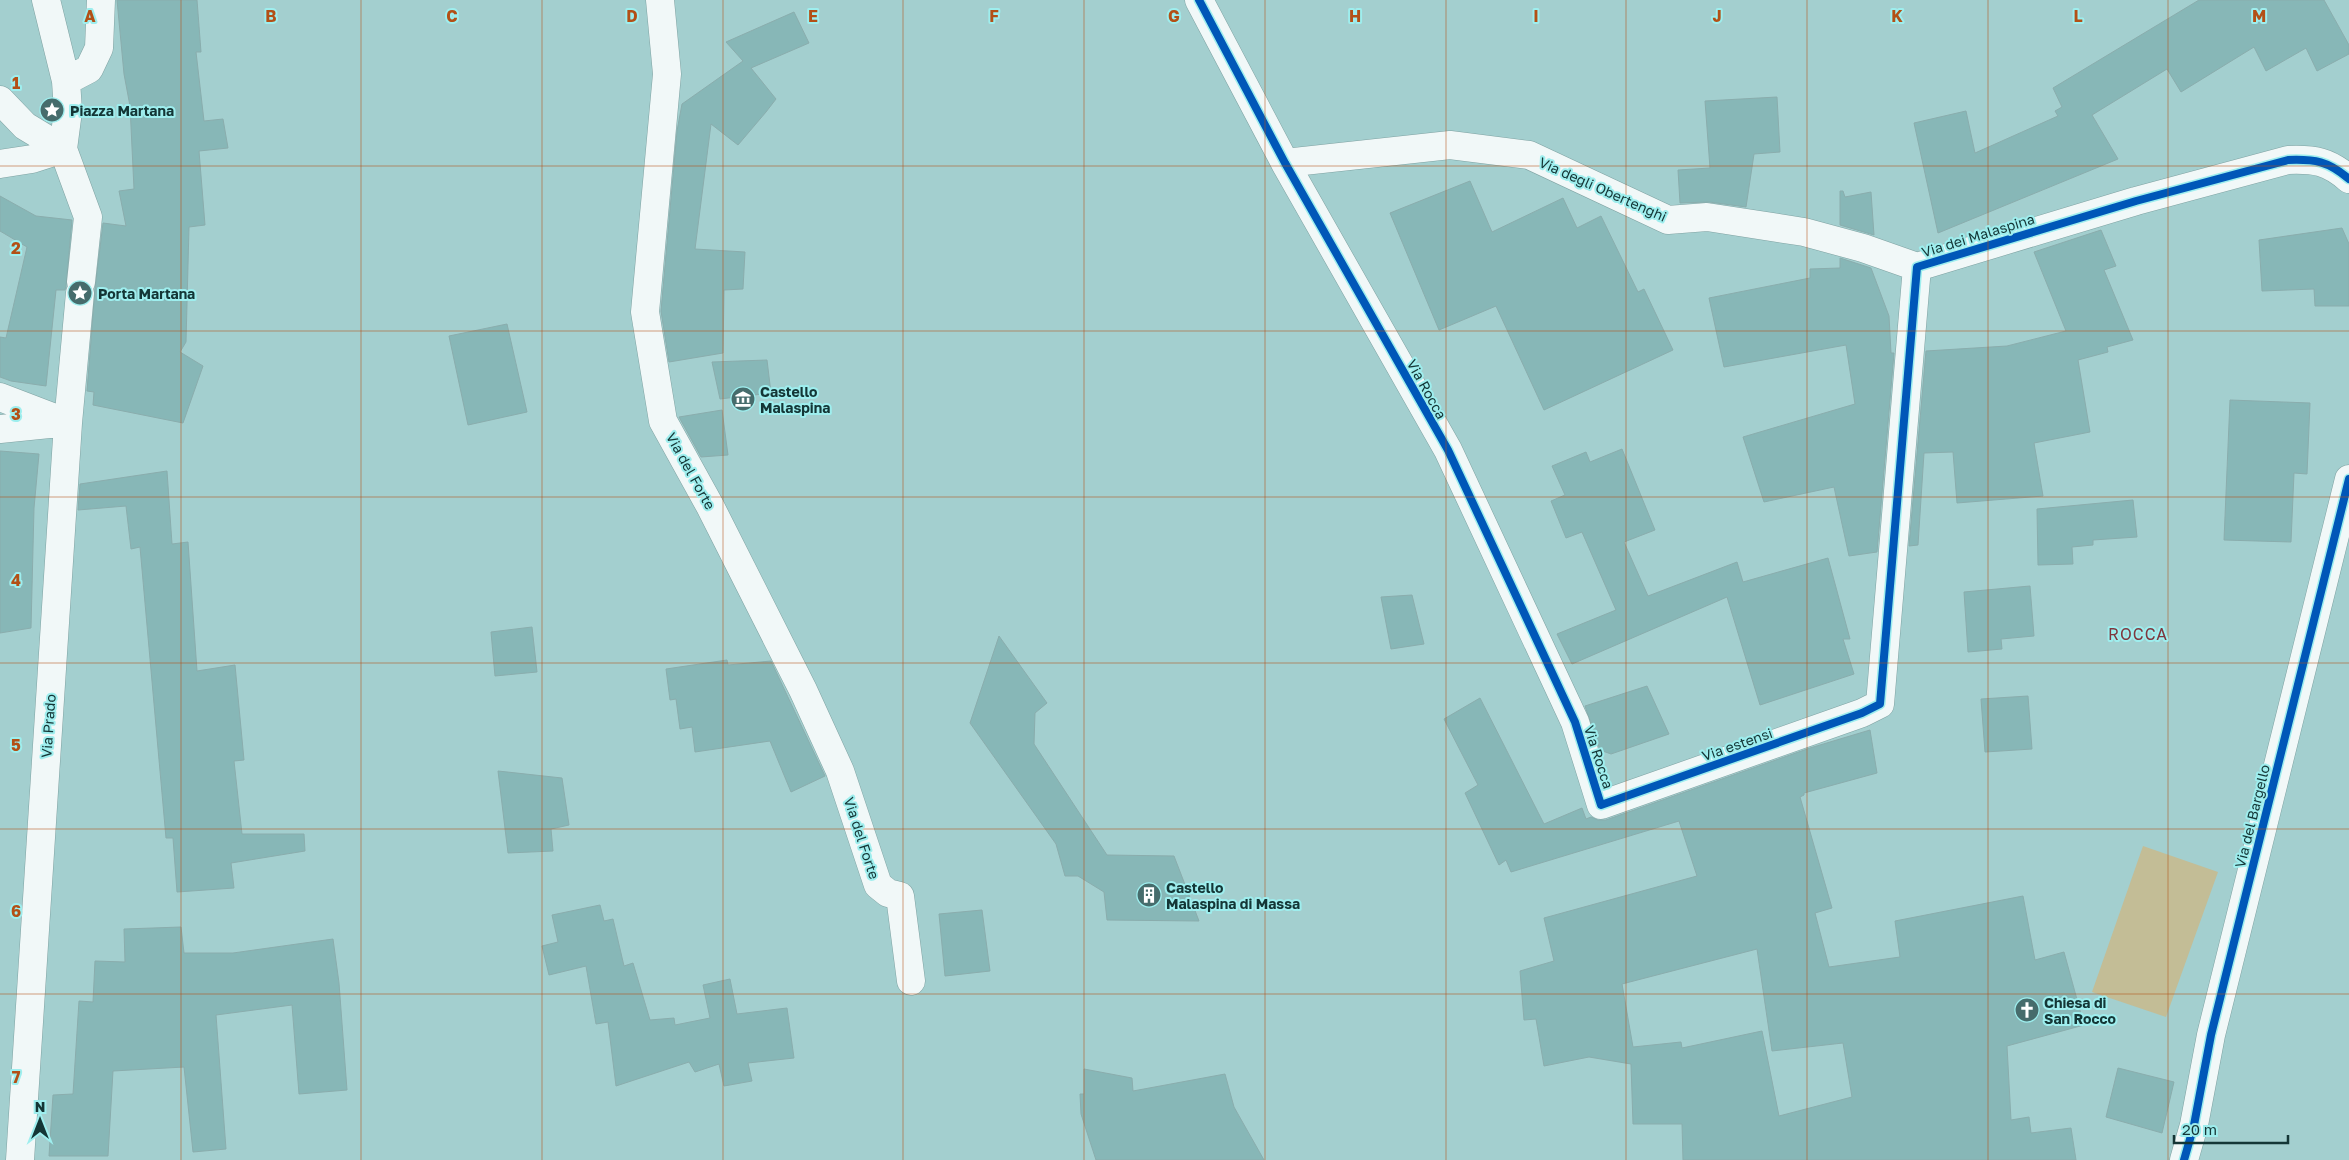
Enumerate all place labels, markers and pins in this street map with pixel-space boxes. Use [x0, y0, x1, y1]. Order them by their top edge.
place icon: Piazza Martana [39, 97, 65, 123]
place label: Piazza Martana [70, 102, 174, 119]
place icon: Porta Martana [67, 280, 93, 306]
place label: Porta Martana [98, 285, 195, 302]
place label: Castello Malaspina [760, 383, 830, 416]
museum icon: Castello Malaspina [730, 386, 756, 412]
place label: Castello Malaspina di Massa [1166, 879, 1300, 912]
building icon: Castello Malaspina di Massa [1136, 882, 1162, 908]
place label: Chiesa di San Rocco [2044, 994, 2116, 1027]
church icon: Chiesa di San Rocco [2014, 997, 2040, 1023]

